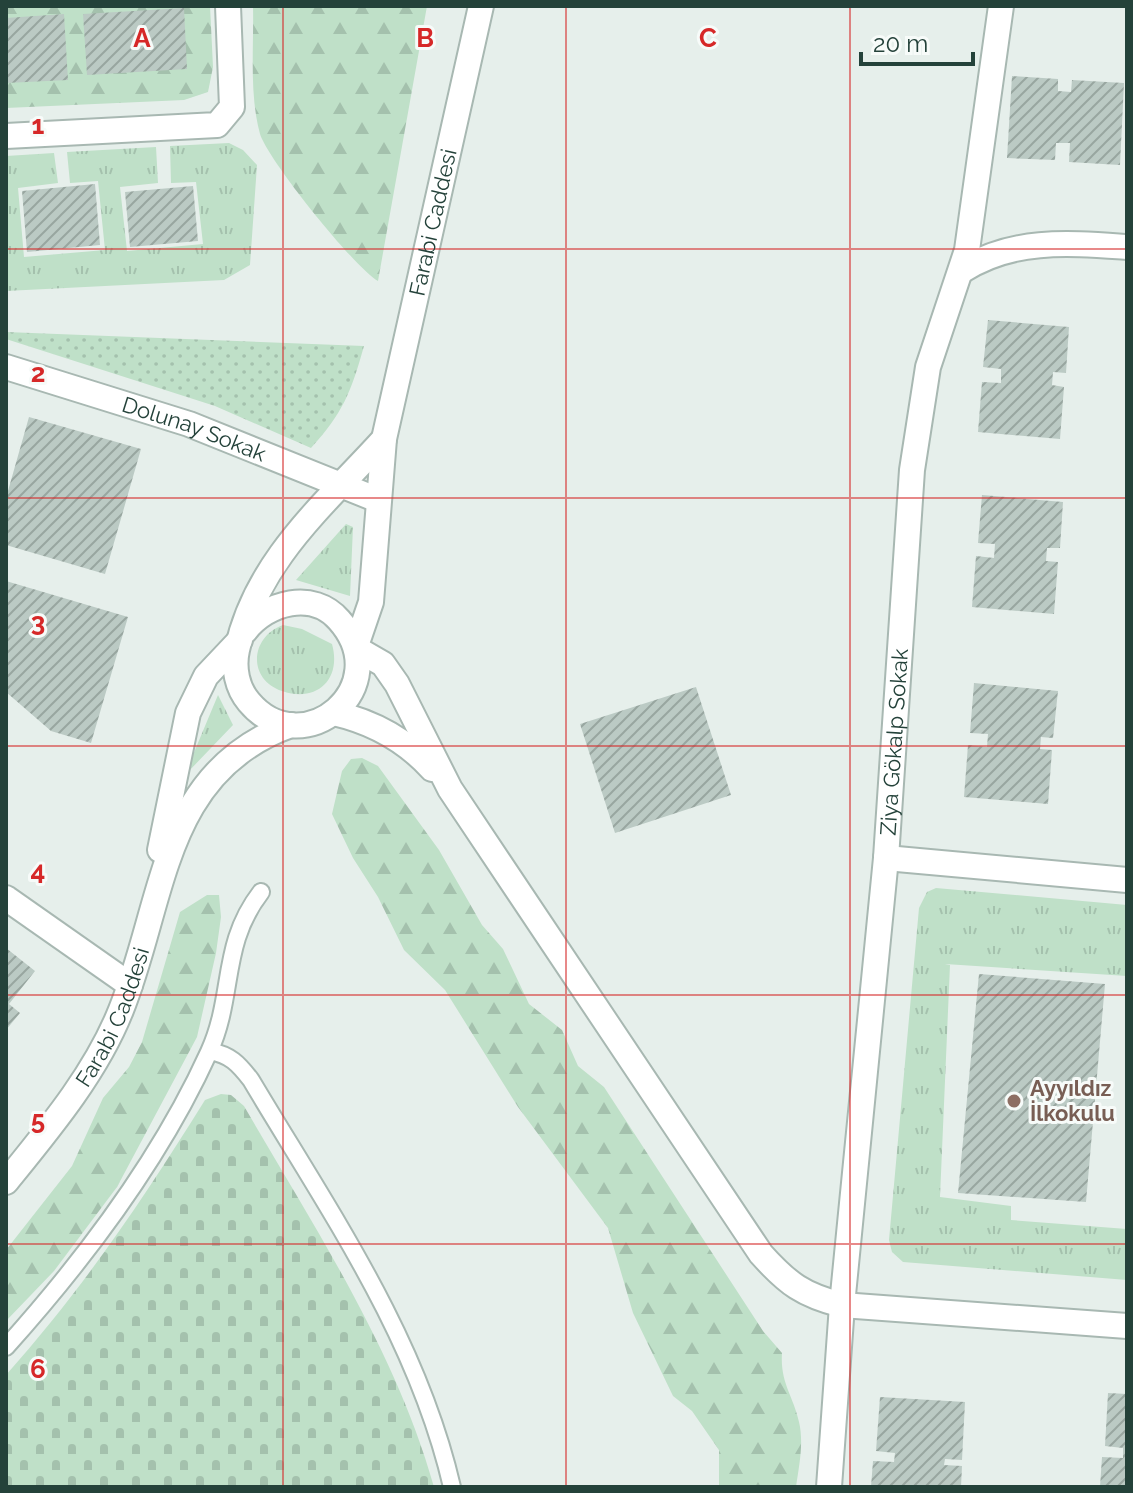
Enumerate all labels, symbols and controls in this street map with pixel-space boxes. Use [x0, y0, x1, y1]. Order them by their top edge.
scale bar [861, 16, 973, 66]
text: A [133, 23, 151, 53]
text: B [416, 23, 434, 53]
text: C [699, 23, 717, 53]
text: 20 m [873, 29, 928, 58]
text: 1 [32, 110, 45, 140]
street label: Farabi Caddesi [403, 146, 462, 298]
text: 2 [31, 358, 45, 388]
street label: Dolunay Sokak [119, 391, 270, 467]
text: 3 [31, 607, 45, 637]
street label: Ziya Gökalp Sokak [875, 647, 913, 836]
text: 4 [31, 856, 45, 886]
street label: Farabi Caddesi [70, 944, 154, 1092]
place label: Ayyıldız İlkokulu [1030, 1075, 1115, 1126]
marker: Ayyıldız İlkokulu [1005, 1092, 1023, 1110]
text: 5 [31, 1105, 45, 1135]
text: 6 [30, 1354, 46, 1384]

